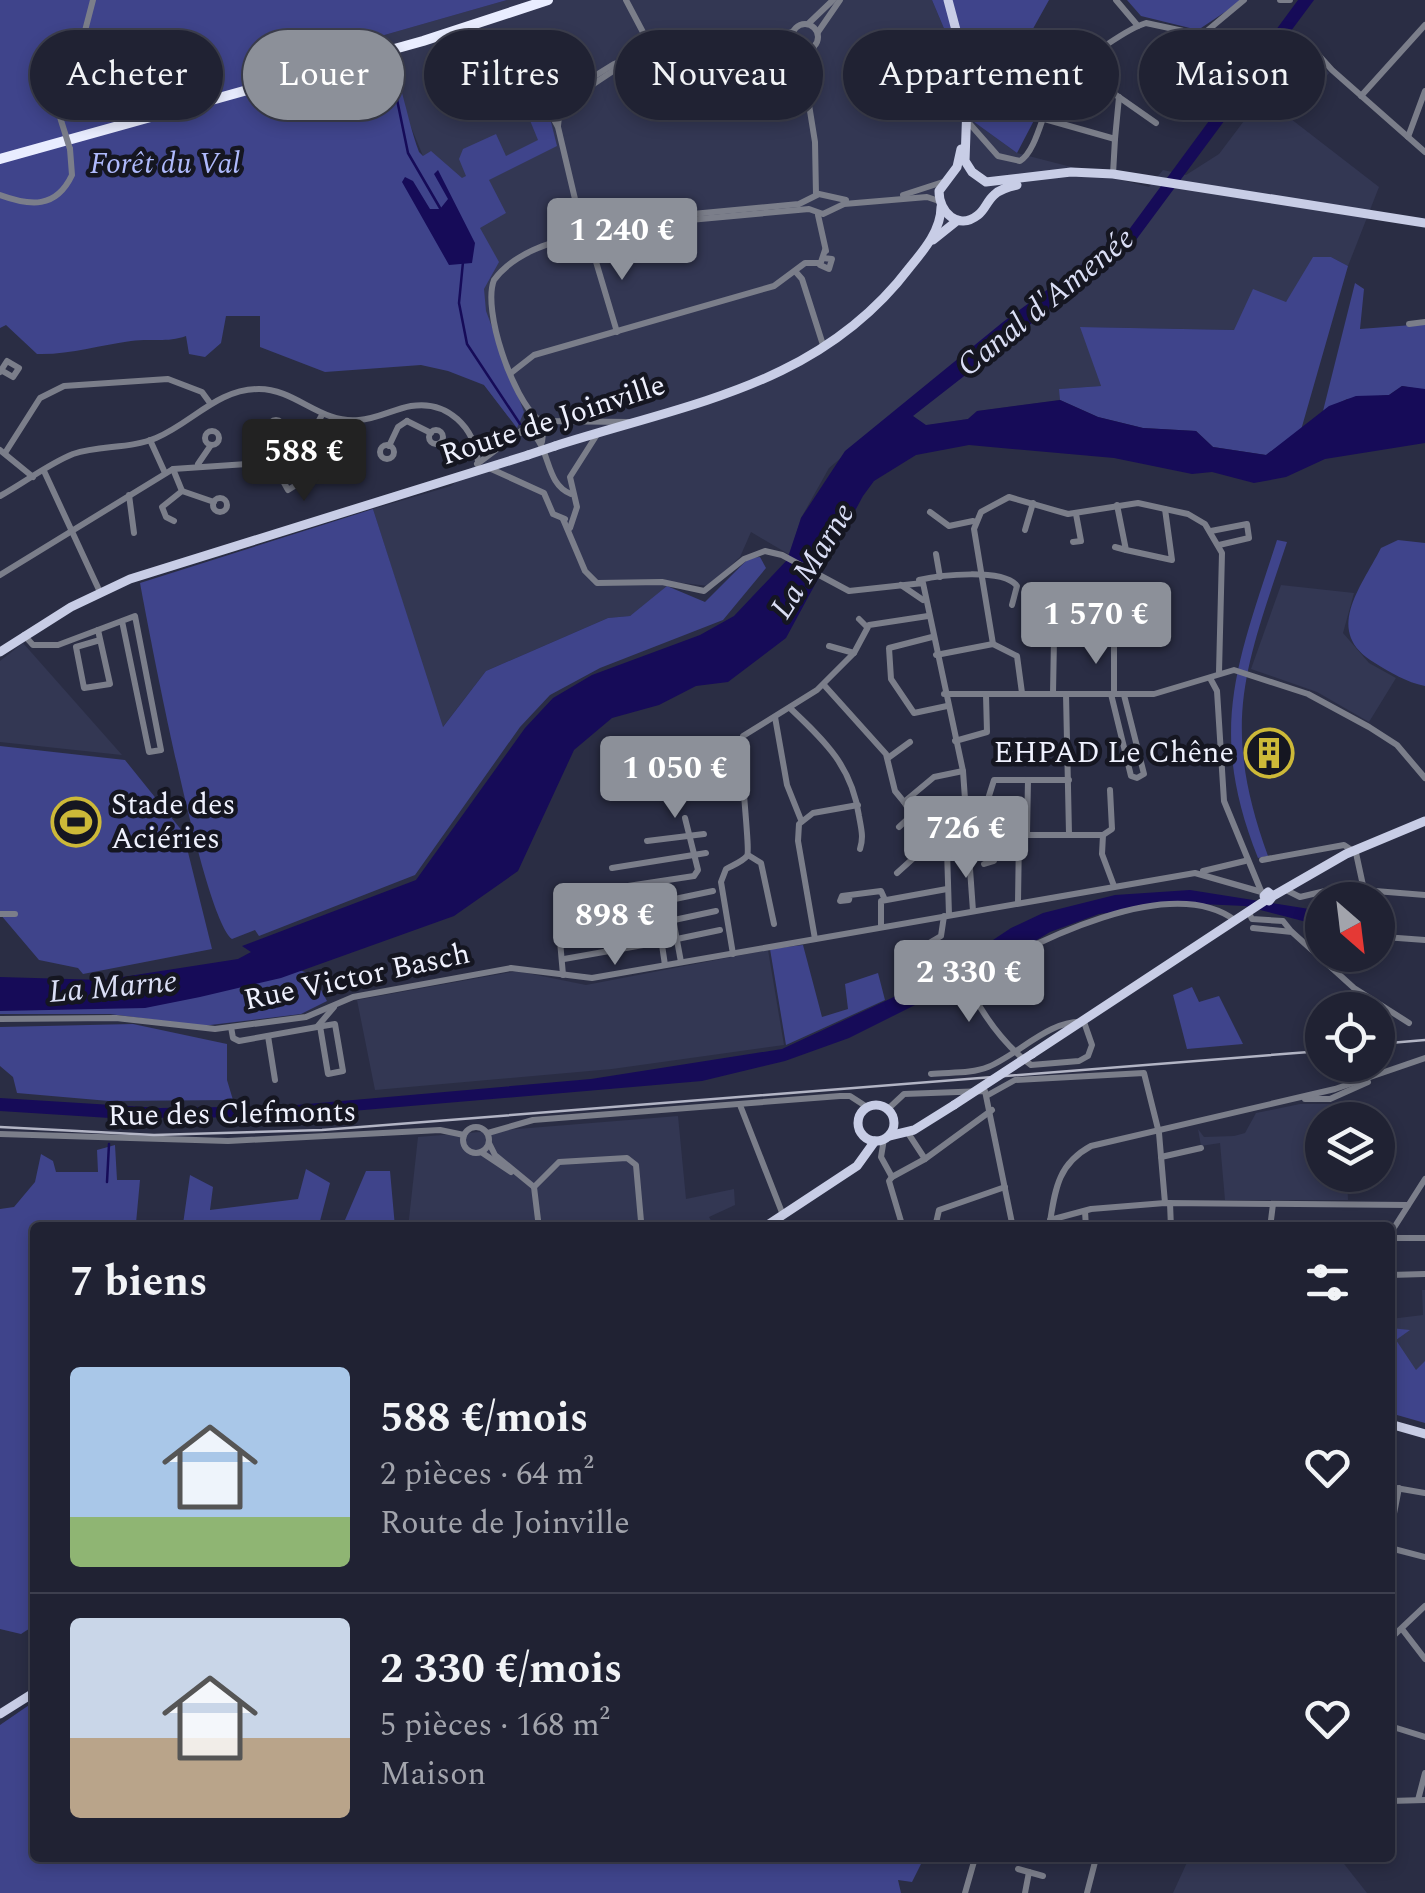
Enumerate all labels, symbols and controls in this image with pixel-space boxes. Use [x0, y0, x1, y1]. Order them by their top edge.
chip: Acheter [30, 30, 223, 120]
chip: Louer [243, 30, 404, 120]
chip: Filtres [424, 30, 595, 120]
chip: Nouveau [615, 30, 823, 120]
chip: Appartement [843, 30, 1119, 120]
chip: Maison [1139, 30, 1325, 120]
park label: Forêt du Val [90, 141, 241, 187]
pin: 1 240 € [530, 198, 714, 283]
text: 1 240 € [569, 206, 675, 255]
water label: Canal d'Amenée [946, 215, 1146, 389]
street label: Route de Joinville [435, 362, 671, 478]
pin: 588 € [234, 419, 374, 504]
text: 588 € [264, 427, 344, 476]
water label: La Marne [758, 493, 868, 629]
pin: 1 570 € [1004, 582, 1188, 667]
text: 1 570 € [1043, 590, 1149, 639]
building icon: EHPAD Le Chêne [1243, 727, 1295, 779]
place label: EHPAD Le Chêne [993, 730, 1234, 776]
pin: 1 050 € [583, 736, 767, 821]
text: 1 050 € [622, 744, 728, 793]
place label: Stade des Aciéries [111, 782, 236, 862]
sports icon: Stade des Aciéries [50, 796, 102, 848]
pin: 726 € [896, 796, 1036, 881]
text: 726 € [926, 804, 1006, 853]
north arrow [1305, 882, 1395, 972]
map controls [1305, 882, 1395, 1192]
pin: 898 € [545, 883, 685, 968]
text: 898 € [575, 891, 655, 940]
street label: Rue Victor Basch [240, 931, 474, 1023]
pin: 2 330 € [877, 940, 1061, 1025]
text: 2 330 € [916, 948, 1022, 997]
water label: La Marne [46, 957, 180, 1017]
button: locate [1305, 992, 1395, 1082]
street label: Rue des Clefmonts [107, 1089, 357, 1139]
button: layers [1305, 1102, 1395, 1192]
text: 7 biens [70, 1251, 208, 1314]
icon: filters [1300, 1255, 1355, 1310]
text: 588 €/mois [380, 1387, 588, 1450]
icon: home [150, 1407, 270, 1527]
icon: heart [1300, 1440, 1355, 1495]
text: 2 pièces · 64 m² [380, 1450, 594, 1499]
text: Route de Joinville [380, 1499, 630, 1548]
text: 2 330 €/mois [380, 1638, 622, 1701]
icon: home [150, 1658, 270, 1778]
icon: heart [1300, 1691, 1355, 1746]
text: 5 pièces · 168 m² [380, 1701, 610, 1750]
text: Maison [380, 1750, 486, 1799]

